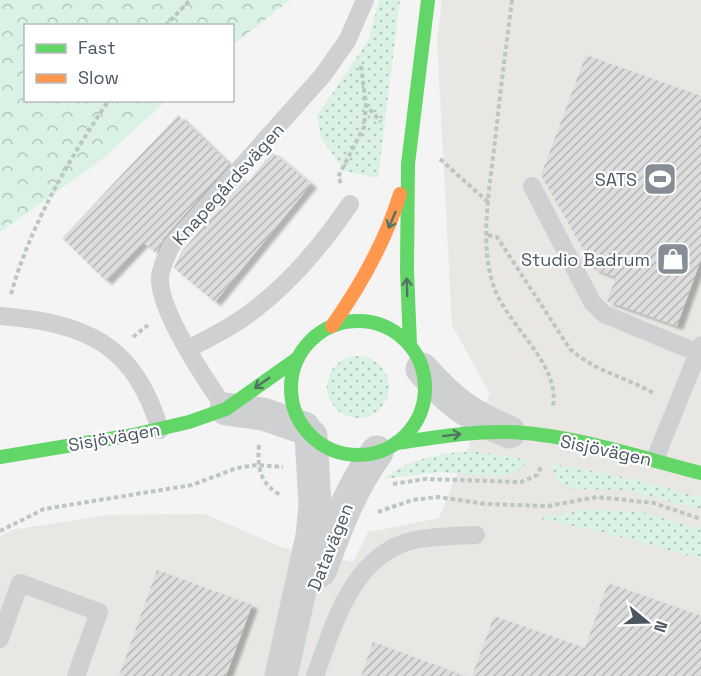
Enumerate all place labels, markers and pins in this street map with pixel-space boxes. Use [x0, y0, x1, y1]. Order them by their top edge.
sports icon: SATS [642, 161, 678, 197]
place label: SATS [595, 168, 637, 191]
shop icon: Studio Badrum [655, 241, 691, 277]
place label: Studio Badrum [521, 248, 650, 271]

